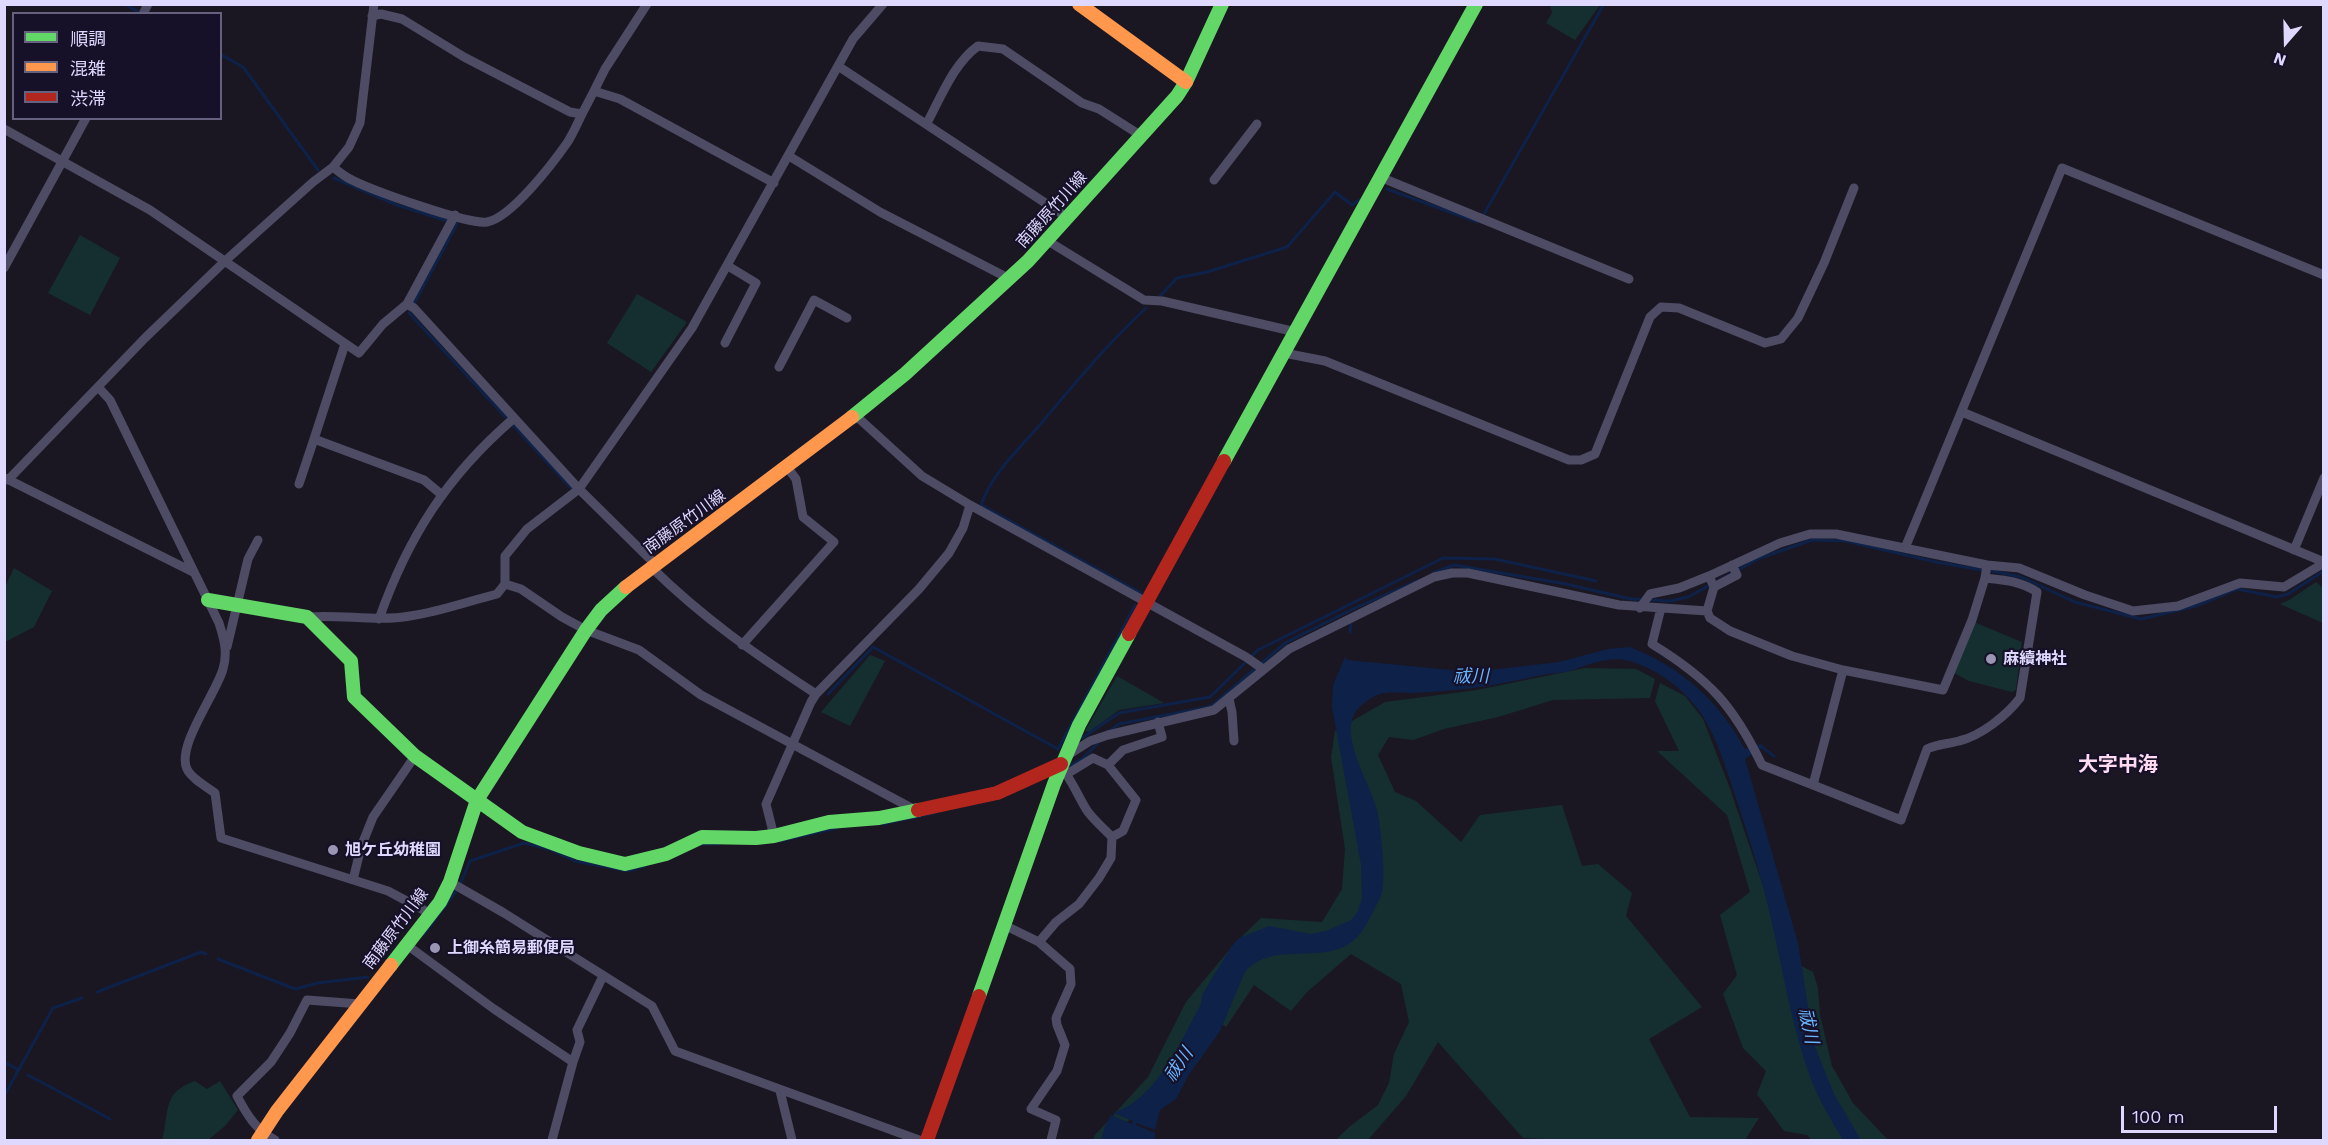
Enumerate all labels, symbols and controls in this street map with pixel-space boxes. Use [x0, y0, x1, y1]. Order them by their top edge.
legend [12, 12, 222, 120]
north arrow [2256, 12, 2316, 72]
text: 順調 [70, 28, 106, 49]
text: N [2271, 48, 2289, 70]
text: 混雑 [70, 58, 106, 79]
text: 渋滞 [70, 88, 106, 109]
street label: 南藤原竹川線 [1013, 168, 1091, 252]
street label: 南藤原竹川線 [641, 486, 729, 558]
place label: 麻續神社 [2003, 649, 2067, 669]
marker: 麻續神社 [1984, 652, 1998, 666]
water label: 祓川 [1453, 666, 1489, 688]
district label: 大字中海 [2078, 753, 2158, 777]
place label: 旭ケ丘幼稚園 [345, 840, 441, 860]
marker: 旭ケ丘幼稚園 [326, 843, 340, 857]
street label: 南藤原竹川線 [359, 885, 433, 973]
place label: 上御糸簡易郵便局 [447, 938, 575, 958]
marker: 上御糸簡易郵便局 [428, 941, 442, 955]
water label: 祓川 [1794, 1006, 1822, 1046]
water label: 祓川 [1160, 1044, 1198, 1086]
scale bar [2124, 1094, 2280, 1132]
text: 100 m [2132, 1106, 2185, 1127]

